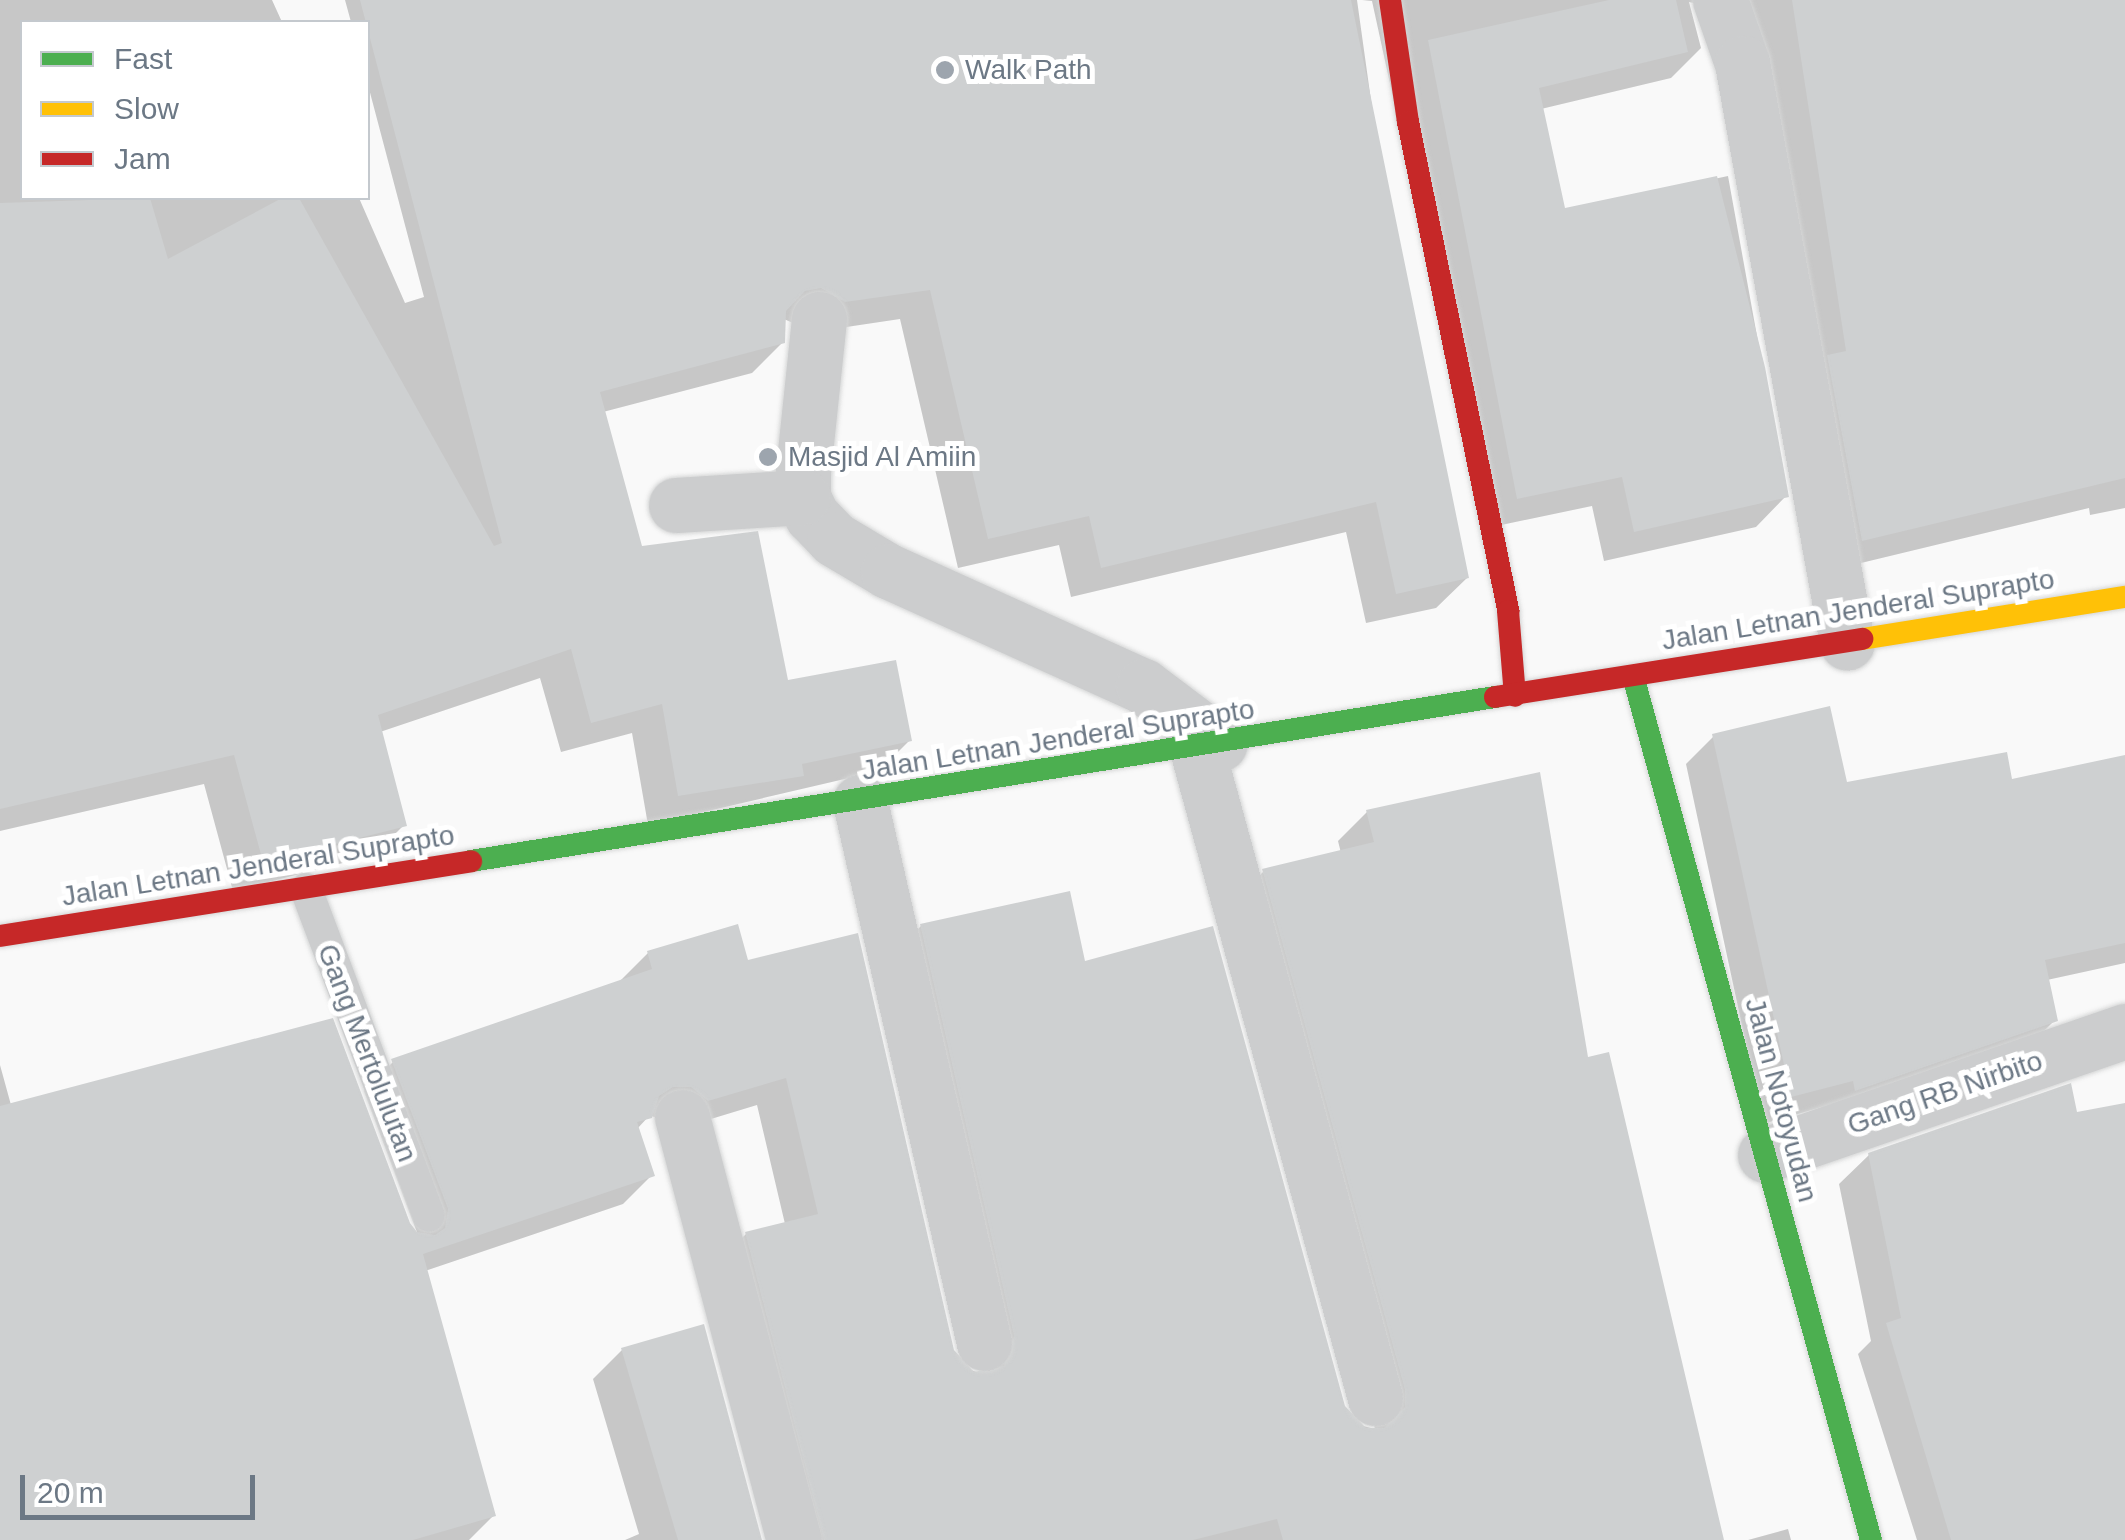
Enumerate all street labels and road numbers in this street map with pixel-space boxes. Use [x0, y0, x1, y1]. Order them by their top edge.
street label: Jalan Letnan Jenderal Suprapto [1659, 562, 2057, 658]
street label: Jalan Letnan Jenderal Suprapto [859, 692, 1257, 788]
street label: Jalan Letnan Jenderal Suprapto [59, 818, 457, 914]
street label: Gang Mertolulutan [310, 939, 424, 1167]
street label: Jalan Notoyudan [1738, 994, 1824, 1206]
street label: Gang RB Nirbito [1843, 1044, 2047, 1142]

